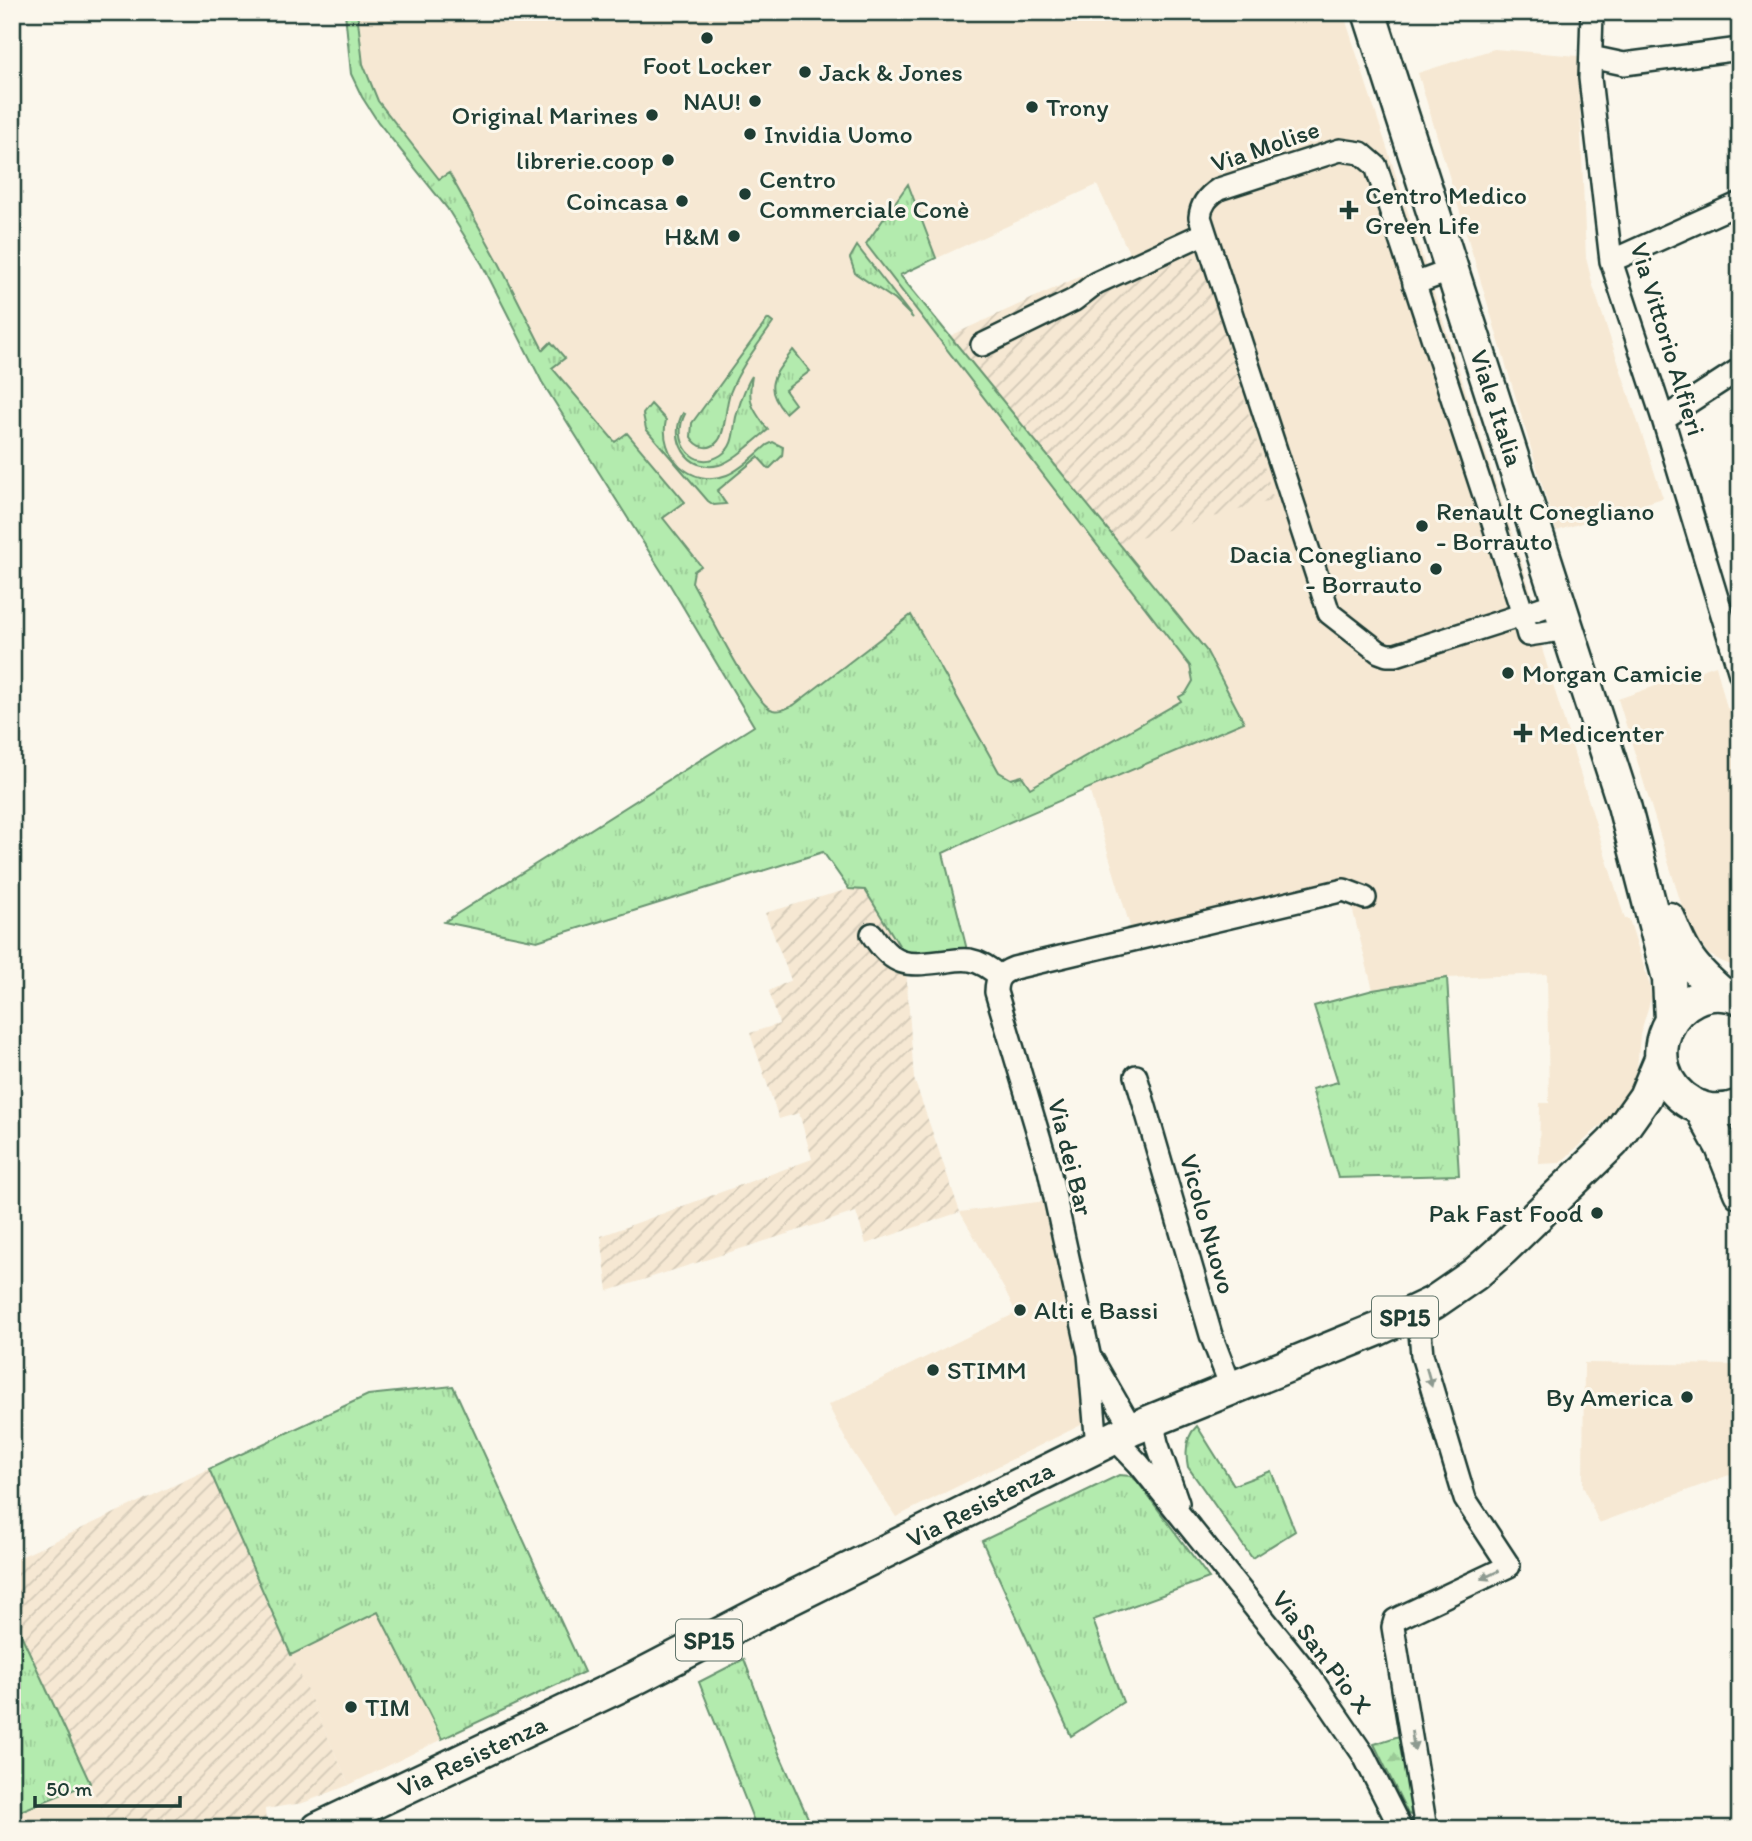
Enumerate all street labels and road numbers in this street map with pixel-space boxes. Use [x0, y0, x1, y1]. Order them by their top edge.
street label: Via Molise [1206, 113, 1324, 179]
street label: Via Vittorio Alfieri [1623, 239, 1713, 439]
street label: Viale Italia [1463, 346, 1531, 471]
street label: Via dei Bar [1041, 1095, 1101, 1219]
street label: Vicolo Nuovo [1173, 1150, 1243, 1298]
road number: SP15 [1372, 1296, 1438, 1338]
street label: Via Resistenza [901, 1453, 1060, 1555]
street label: Via San Pio X [1265, 1584, 1379, 1721]
road number: SP15 [676, 1620, 742, 1660]
street label: Via Resistenza [392, 1707, 552, 1805]

